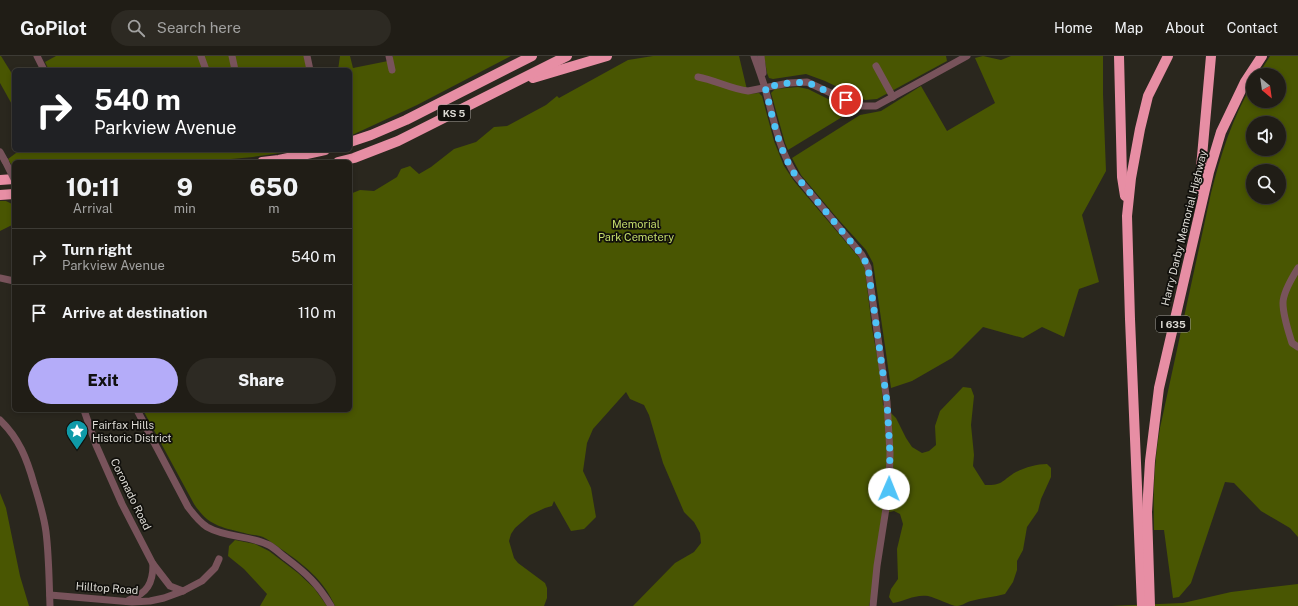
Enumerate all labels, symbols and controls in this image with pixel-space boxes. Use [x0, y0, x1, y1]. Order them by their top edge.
search box [111, 10, 391, 46]
text: GoPilot [20, 17, 87, 39]
icon: search [125, 17, 147, 39]
text: Search here [157, 19, 241, 36]
text: Home [1054, 20, 1093, 36]
text: Map [1115, 20, 1143, 36]
text: About [1165, 20, 1205, 36]
text: Contact [1227, 20, 1278, 36]
north arrow [1246, 68, 1286, 108]
map controls [1246, 68, 1286, 204]
text: 540 m [94, 83, 181, 116]
pin [829, 83, 863, 117]
icon: right [28, 84, 80, 136]
icon: arrive [835, 89, 857, 111]
road number: KS 5 [438, 105, 470, 121]
button: sound [1246, 116, 1286, 156]
text: Parkview Avenue [94, 117, 236, 138]
street label: Harry Darby Memorial Highway [1159, 149, 1209, 307]
button: search [1246, 164, 1286, 204]
text: 10:11 [66, 173, 120, 201]
text: 9 [177, 173, 193, 201]
text: 650 [250, 173, 298, 201]
text: Arrival [73, 201, 113, 216]
text: min [174, 201, 196, 216]
text: m [268, 201, 280, 216]
park label: Memorial Park Cemetery [598, 218, 674, 243]
text: Turn right [62, 241, 132, 258]
icon: right [28, 246, 50, 268]
text: 540 m [291, 248, 336, 265]
text: Parkview Avenue [62, 258, 165, 273]
icon: arrive [28, 302, 50, 324]
text: Arrive at destination [62, 304, 207, 321]
text: 110 m [298, 304, 336, 321]
road number: I 635 [1156, 316, 1190, 332]
button: Exit [28, 358, 178, 404]
button: Share [186, 358, 336, 404]
place icon: Fairfax Hills Historic District [64, 418, 90, 451]
place label: Fairfax Hills Historic District [92, 419, 172, 444]
street label: Coronado Road [108, 456, 154, 532]
position arrow [868, 468, 910, 510]
street label: Hilltop Road [75, 580, 139, 596]

